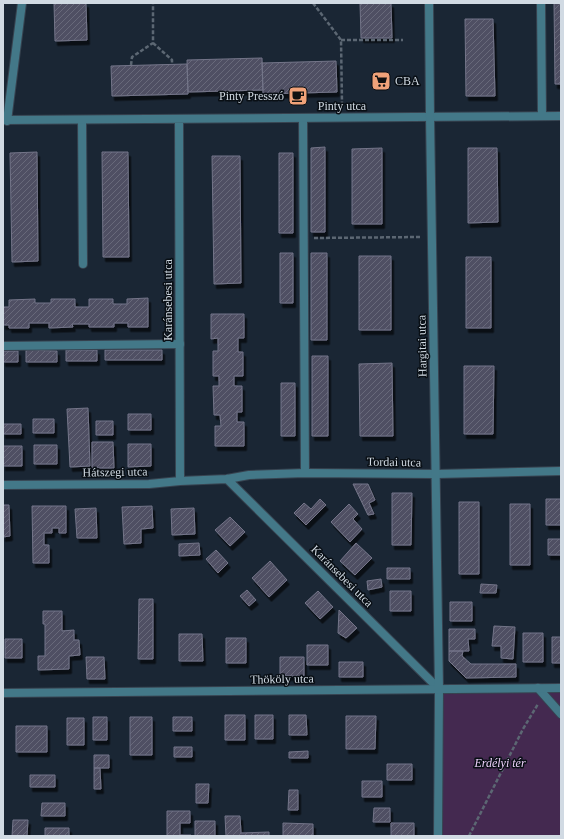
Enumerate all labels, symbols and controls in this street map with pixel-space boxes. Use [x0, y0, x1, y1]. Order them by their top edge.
supermarket icon: CBA [370, 70, 392, 92]
place label: CBA [395, 74, 420, 88]
cafe icon: Pinty Presszó [287, 85, 309, 107]
place label: Pinty Presszó [219, 89, 284, 103]
street label: Pinty utca [318, 99, 367, 113]
street label: Karánsebesi utca [161, 259, 175, 341]
street label: Hargitai utca [414, 314, 430, 377]
street label: Tordai utca [367, 455, 422, 469]
street label: Hátszegi utca [82, 464, 148, 480]
street label: Karánsebesi utca [308, 542, 376, 610]
street label: Thököly utca [250, 671, 315, 687]
park label: Erdélyi tér [473, 756, 526, 770]

